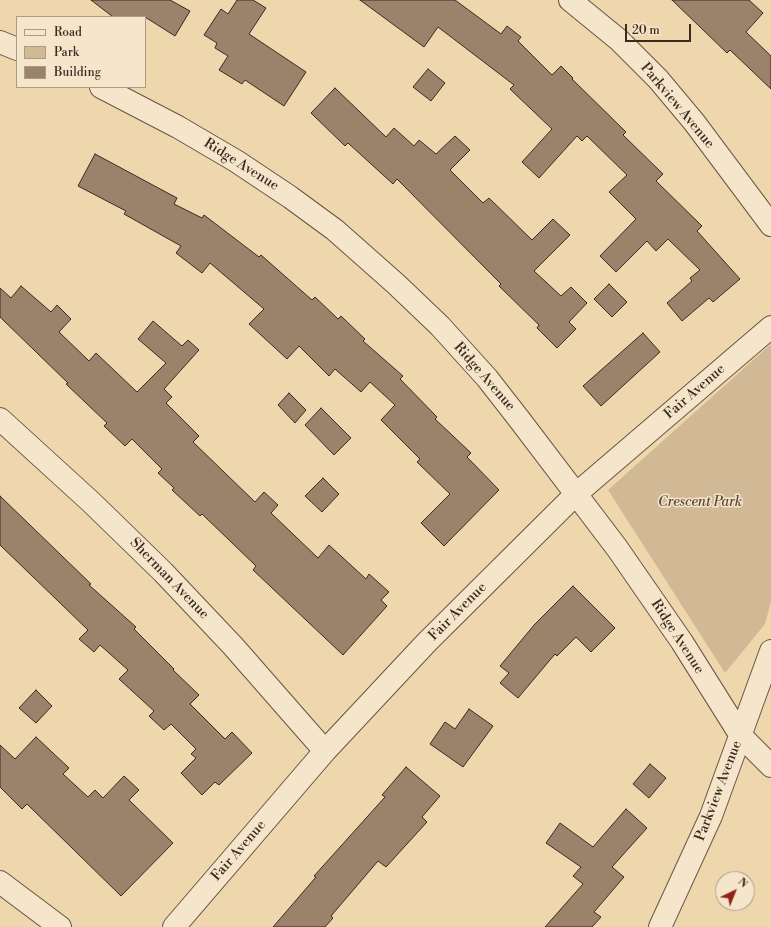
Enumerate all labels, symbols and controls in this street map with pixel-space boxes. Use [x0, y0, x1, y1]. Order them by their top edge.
legend [16, 16, 146, 88]
scale bar [627, 16, 693, 42]
text: 20 m [632, 23, 660, 38]
text: Road [54, 25, 82, 40]
text: Park [54, 45, 79, 60]
street label: Parkview Avenue [636, 60, 718, 152]
text: Building [54, 65, 101, 80]
street label: Ridge Avenue [200, 135, 282, 195]
street label: Ridge Avenue [450, 339, 518, 415]
street label: Fair Avenue [661, 361, 729, 423]
park label: Crescent Park [658, 495, 742, 511]
street label: Sherman Avenue [126, 535, 212, 623]
street label: Fair Avenue [426, 580, 490, 644]
street label: Ridge Avenue [647, 597, 707, 677]
street label: Parkview Avenue [692, 738, 746, 844]
street label: Fair Avenue [208, 817, 270, 885]
north arrow [715, 871, 755, 911]
text: N [735, 875, 750, 891]

